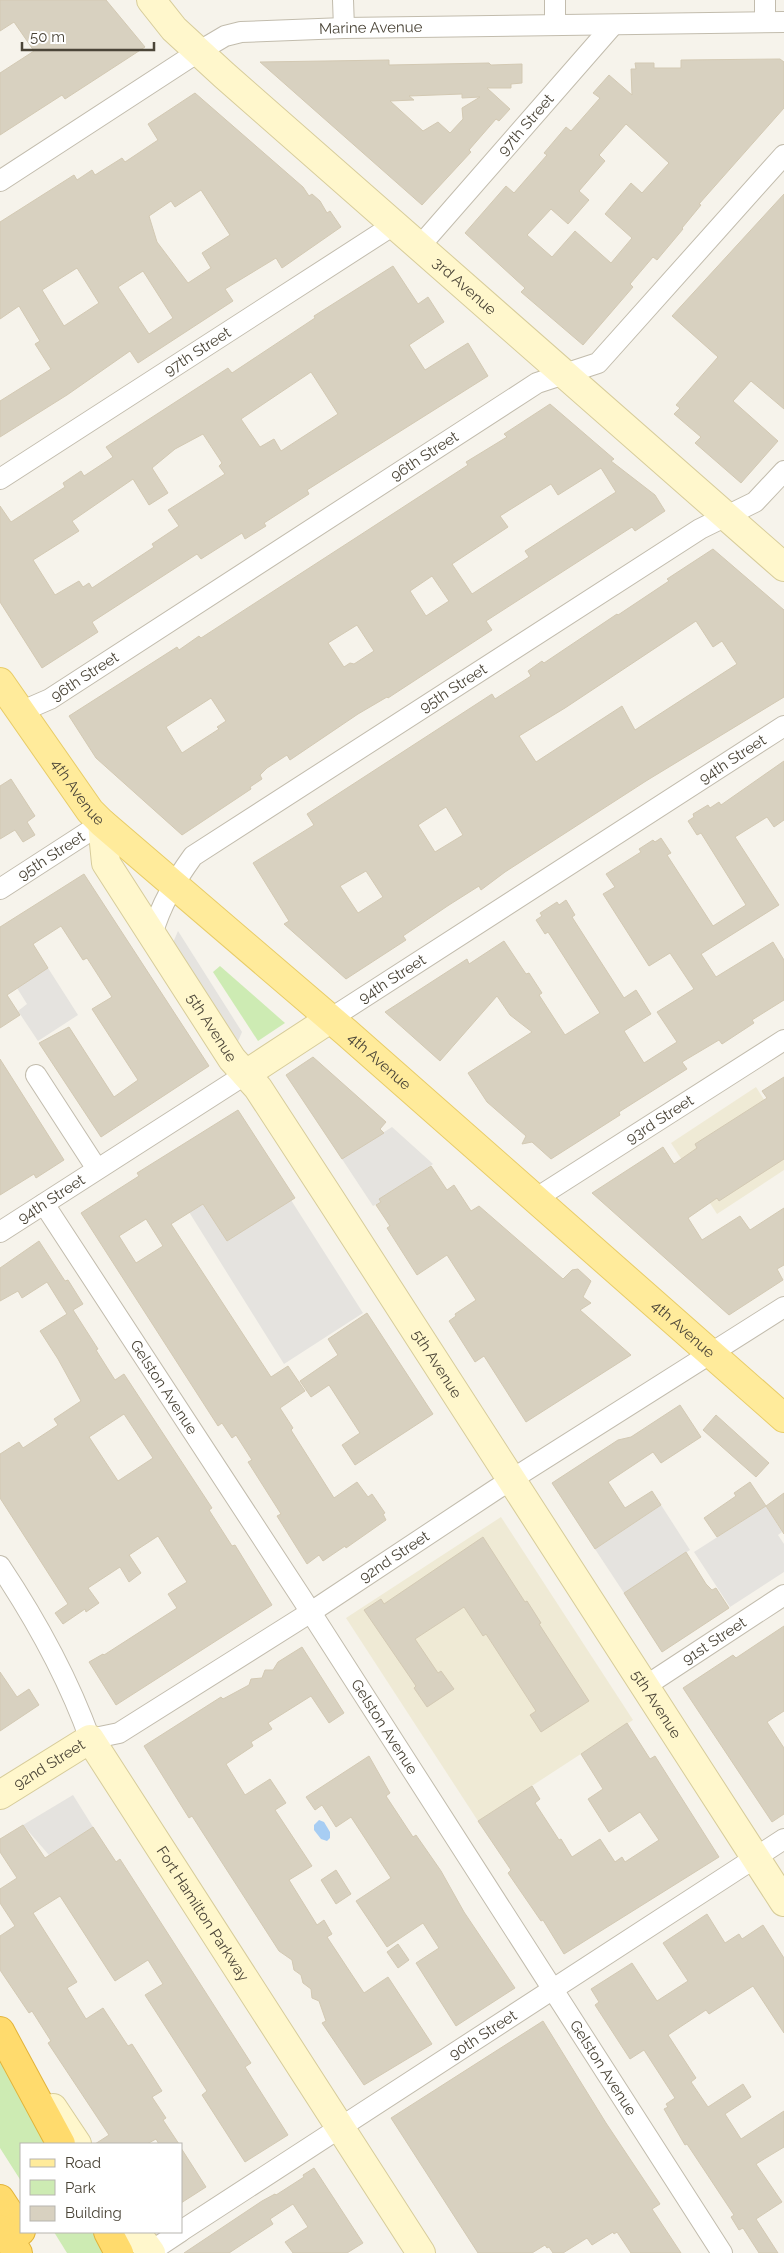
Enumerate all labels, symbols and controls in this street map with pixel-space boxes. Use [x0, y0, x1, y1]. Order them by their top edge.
street label: Marine Avenue [319, 18, 423, 38]
scale bar [22, 20, 155, 52]
text: 50 m [30, 28, 65, 46]
street label: 97th Street [494, 90, 558, 159]
street label: 3rd Avenue [429, 254, 500, 319]
street label: 97th Street [161, 323, 234, 380]
street label: 96th Street [387, 428, 462, 485]
street label: 96th Street [47, 648, 122, 705]
street label: 95th Street [416, 660, 490, 716]
street label: 94th Street [696, 731, 769, 787]
street label: 4th Avenue [48, 756, 108, 829]
street label: 95th Street [14, 828, 88, 884]
street label: 94th Street [355, 951, 429, 1007]
street label: 5th Avenue [183, 990, 241, 1066]
street label: 4th Avenue [344, 1029, 415, 1094]
street label: 93rd Street [623, 1091, 697, 1148]
street label: 94th Street [14, 1171, 88, 1227]
street label: 4th Avenue [648, 1297, 719, 1362]
street label: 5th Avenue [408, 1326, 466, 1402]
street label: Gelston Avenue [126, 1337, 201, 1438]
street label: 92nd Street [356, 1527, 433, 1586]
street label: 91st Street [679, 1613, 750, 1668]
street label: 5th Avenue [628, 1667, 685, 1742]
street label: Gelston Avenue [347, 1676, 422, 1778]
street label: 92nd Street [10, 1736, 88, 1793]
street label: Fort Hamilton Parkway [153, 1843, 253, 1985]
street label: 90th Street [446, 2006, 520, 2063]
street label: Gelston Avenue [566, 2017, 640, 2119]
legend [20, 2143, 182, 2233]
text: Road [65, 2154, 101, 2172]
text: Park [65, 2179, 96, 2197]
text: Building [65, 2204, 122, 2222]

